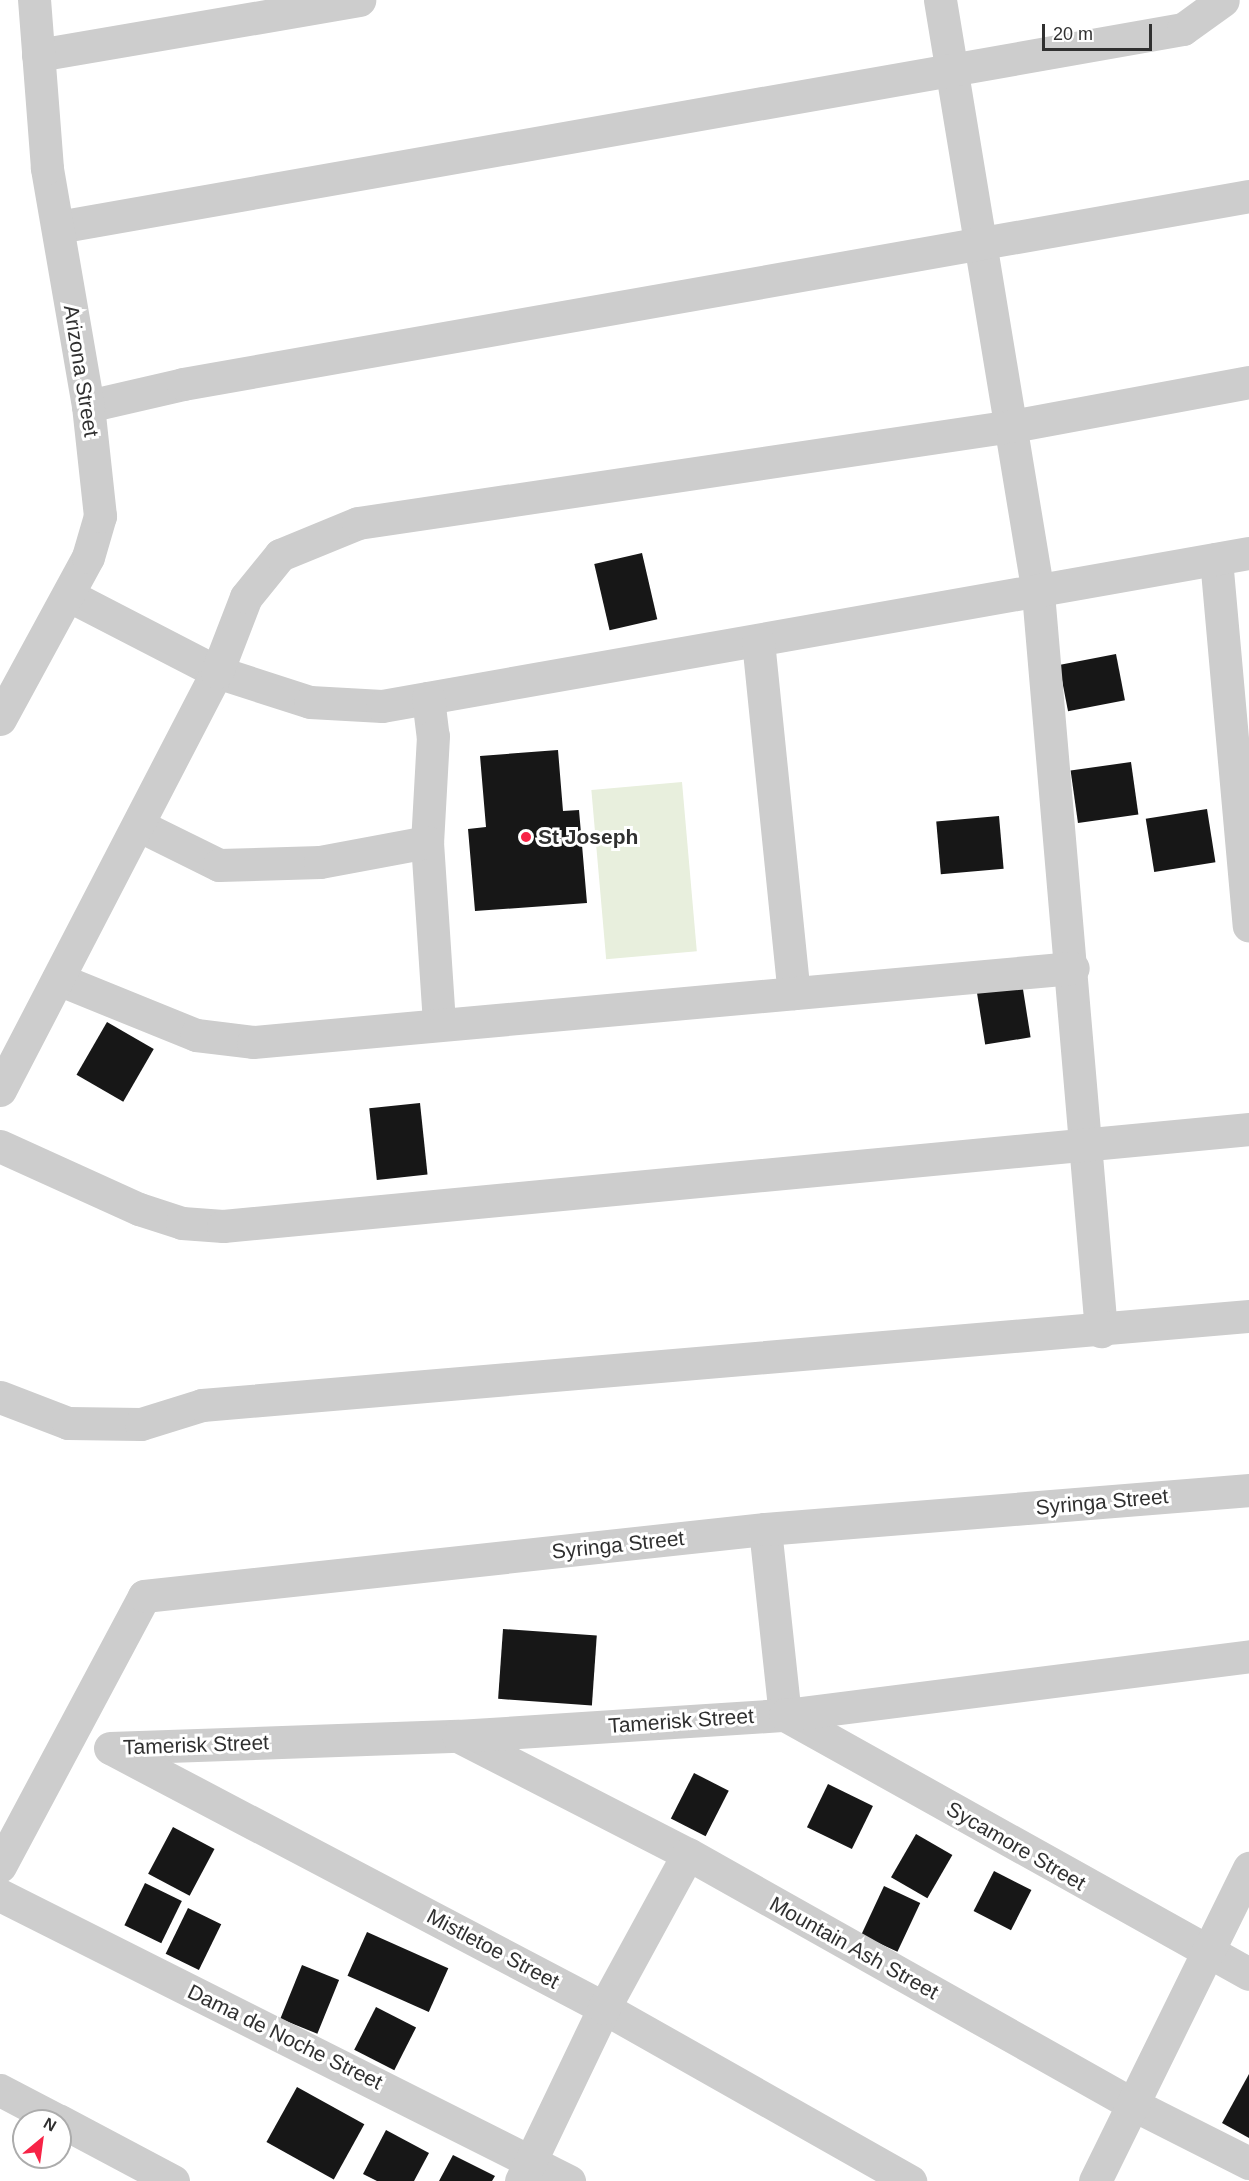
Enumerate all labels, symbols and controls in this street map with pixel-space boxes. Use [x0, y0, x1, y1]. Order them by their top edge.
scale bar [1045, 12, 1154, 50]
text: 20 m [1053, 24, 1093, 44]
street label: Arizona Street [58, 303, 104, 439]
place label: St Joseph [538, 824, 638, 850]
marker: St Joseph [519, 830, 533, 844]
street label: Syringa Street [1035, 1484, 1169, 1520]
street label: Syringa Street [551, 1526, 685, 1564]
street label: Tamerisk Street [607, 1703, 755, 1739]
street label: Tamerisk Street [123, 1730, 269, 1760]
street label: Sycamore Street [942, 1796, 1090, 1896]
street label: Mountain Ash Street [765, 1891, 943, 2005]
street label: Mistletoe Street [423, 1904, 563, 1994]
street label: Dama de Noche Street [183, 1979, 387, 2095]
north arrow [12, 2109, 72, 2169]
text: N [41, 2114, 59, 2135]

